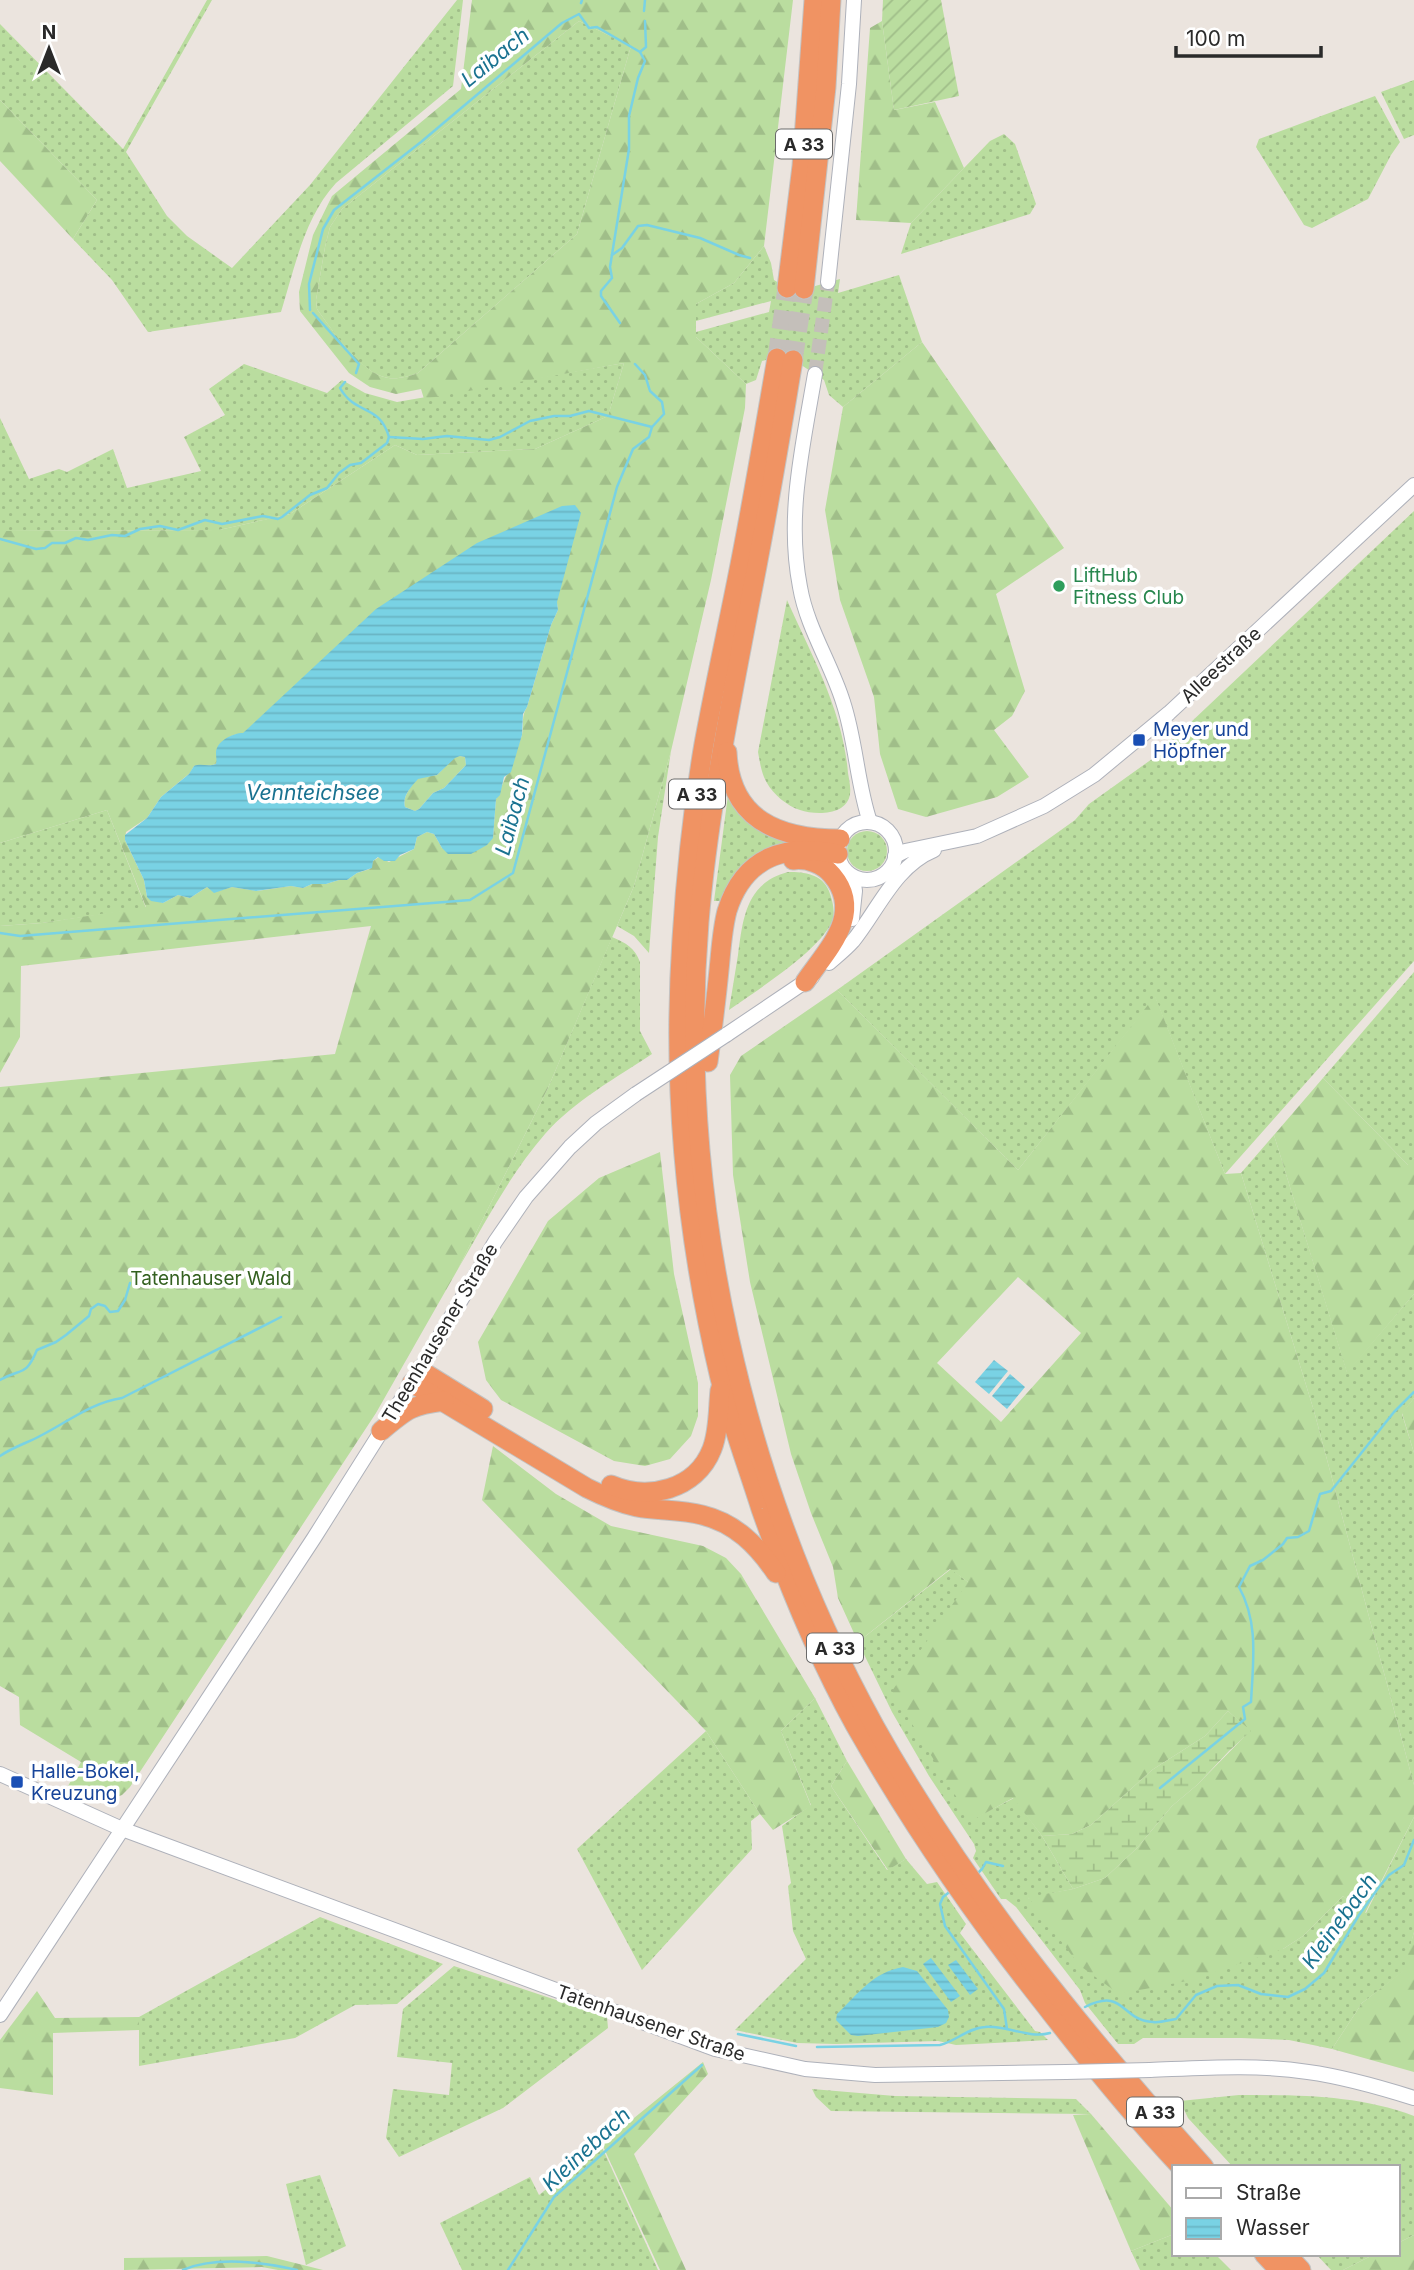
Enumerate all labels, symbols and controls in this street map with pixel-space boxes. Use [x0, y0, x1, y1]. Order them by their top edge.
north arrow [14, 14, 84, 84]
scale bar [1176, 14, 1321, 58]
text: N [42, 21, 56, 44]
water label: Laibach [456, 22, 534, 92]
text: 100 m [1186, 26, 1245, 51]
road number: A 33 [776, 130, 832, 159]
place label: LiftHub Fitness Club [1073, 564, 1184, 609]
marker: LiftHub Fitness Club [1051, 578, 1067, 594]
street label: Alleestraße [1176, 622, 1266, 708]
place label: Meyer und Höpfner [1153, 718, 1249, 763]
marker: Meyer und Höpfner [1131, 732, 1147, 748]
water label: Laibach [490, 774, 534, 858]
water label: Vennteichsee [246, 780, 380, 805]
road number: A 33 [669, 780, 725, 808]
street label: Theenhausener Straße [377, 1239, 503, 1427]
park label: Tatenhauser Wald [130, 1267, 292, 1290]
road number: A 33 [807, 1633, 863, 1662]
place label: Halle-Bokel, Kreuzung [31, 1760, 140, 1805]
marker: Halle-Bokel, Kreuzung [9, 1774, 25, 1790]
water label: Kleinebach [1296, 1869, 1382, 1973]
street label: Tatenhausener Straße [554, 1980, 748, 2066]
road number: A 33 [1127, 2098, 1183, 2126]
water label: Kleinebach [537, 2102, 635, 2196]
legend [1172, 2165, 1400, 2256]
text: Straße [1236, 2180, 1301, 2205]
text: Wasser [1236, 2215, 1310, 2240]

